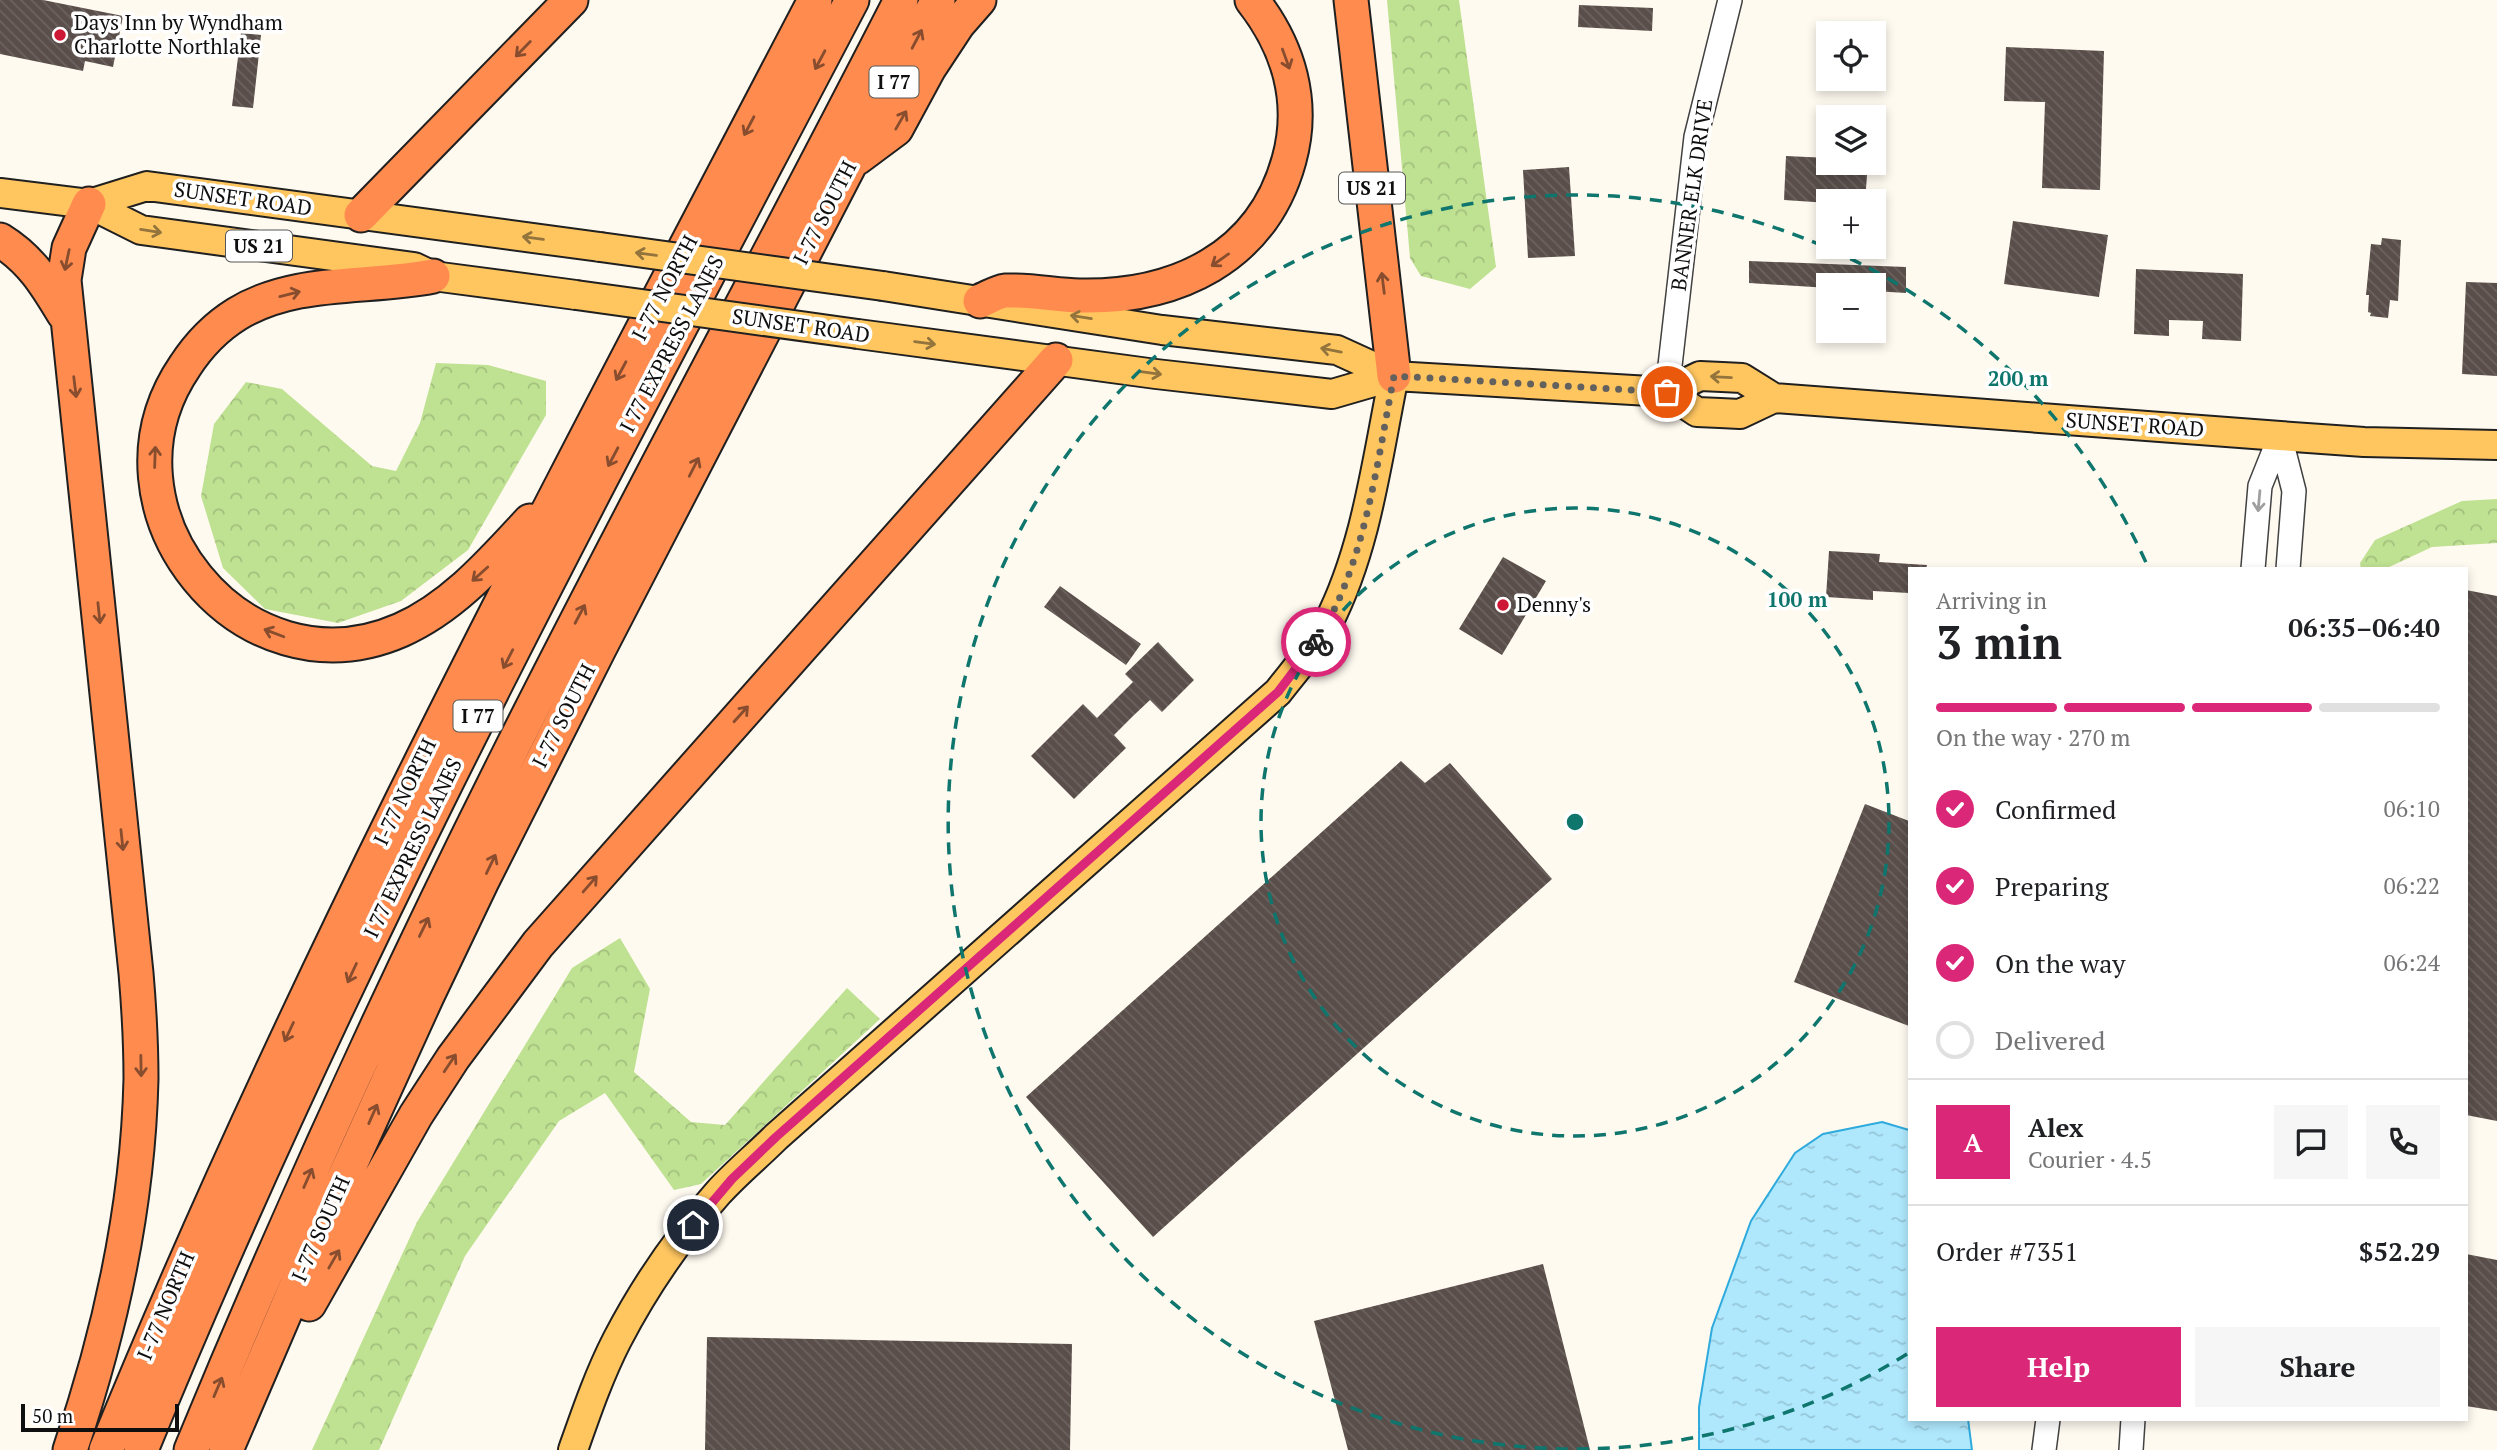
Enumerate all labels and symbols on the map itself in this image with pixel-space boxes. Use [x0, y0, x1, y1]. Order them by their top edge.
place label: Days Inn by Wyndham Charlotte Northlake [74, 8, 283, 60]
marker: Days Inn by Wyndham Charlotte Northlake [52, 27, 68, 43]
one-way arrow [911, 29, 925, 50]
one-way arrow [515, 40, 532, 57]
one-way arrow [1280, 48, 1293, 70]
one-way arrow [813, 50, 827, 70]
road number: I 77 [870, 66, 918, 97]
street label: BANNER ELK DRIVE [1664, 97, 1718, 293]
one-way arrow [894, 111, 908, 131]
one-way arrow [742, 115, 756, 136]
street label: I-77 SOUTH [786, 156, 862, 269]
road number: US 21 [1339, 172, 1405, 204]
street label: SUNSET ROAD [173, 174, 314, 222]
one-way arrow [139, 225, 162, 238]
road number: US 21 [226, 230, 292, 262]
street label: I-77 NORTH [625, 230, 704, 345]
one-way arrow [522, 231, 545, 244]
one-way arrow [636, 247, 658, 260]
one-way arrow [60, 248, 73, 270]
street label: I 77 EXPRESS LANES [613, 250, 730, 437]
one-way arrow [1211, 253, 1230, 267]
one-way arrow [1377, 273, 1390, 295]
one-way arrow [278, 287, 301, 300]
street label: SUNSET ROAD [731, 301, 872, 349]
one-way arrow [1070, 310, 1093, 323]
one-way arrow [913, 336, 936, 349]
one-way arrow [1320, 343, 1342, 356]
one-way arrow [614, 360, 628, 381]
pin [1637, 362, 1697, 422]
text: 200 m [1988, 364, 2049, 392]
one-way arrow [1139, 367, 1161, 380]
one-way arrow [1710, 370, 1733, 383]
one-way arrow [69, 375, 82, 398]
street label: SUNSET ROAD [2065, 405, 2205, 443]
one-way arrow [149, 446, 162, 469]
one-way arrow [605, 447, 619, 467]
one-way arrow [687, 457, 701, 478]
one-way arrow [2252, 489, 2265, 511]
one-way arrow [471, 566, 489, 582]
text: 100 m [1767, 585, 1828, 613]
place label: Denny's [1517, 590, 1591, 618]
marker: Denny's [1495, 597, 1511, 613]
one-way arrow [93, 601, 106, 624]
one-way arrow [574, 604, 588, 625]
courier [1281, 607, 1351, 677]
one-way arrow [263, 626, 285, 639]
one-way arrow [500, 648, 514, 669]
street label: I-77 SOUTH [525, 659, 601, 772]
road number: I 77 [454, 701, 503, 732]
one-way arrow [733, 705, 749, 723]
street label: I-77 NORTH [366, 734, 442, 850]
street label: I 77 EXPRESS LANES [356, 753, 468, 942]
centre of rings [1563, 810, 1587, 834]
one-way arrow [116, 828, 129, 850]
one-way arrow [484, 854, 498, 875]
one-way arrow [582, 875, 598, 893]
one-way arrow [418, 917, 431, 938]
one-way arrow [345, 962, 359, 983]
one-way arrow [281, 1021, 295, 1042]
one-way arrow [443, 1053, 457, 1073]
one-way arrow [134, 1055, 147, 1078]
one-way arrow [367, 1103, 380, 1125]
one-way arrow [302, 1168, 315, 1189]
street label: I-77 SOUTH [284, 1171, 356, 1286]
pin [663, 1195, 723, 1255]
street label: I-77 NORTH [130, 1247, 201, 1364]
one-way arrow [327, 1249, 341, 1269]
one-way arrow [212, 1377, 225, 1398]
scale bar [21, 1401, 178, 1433]

